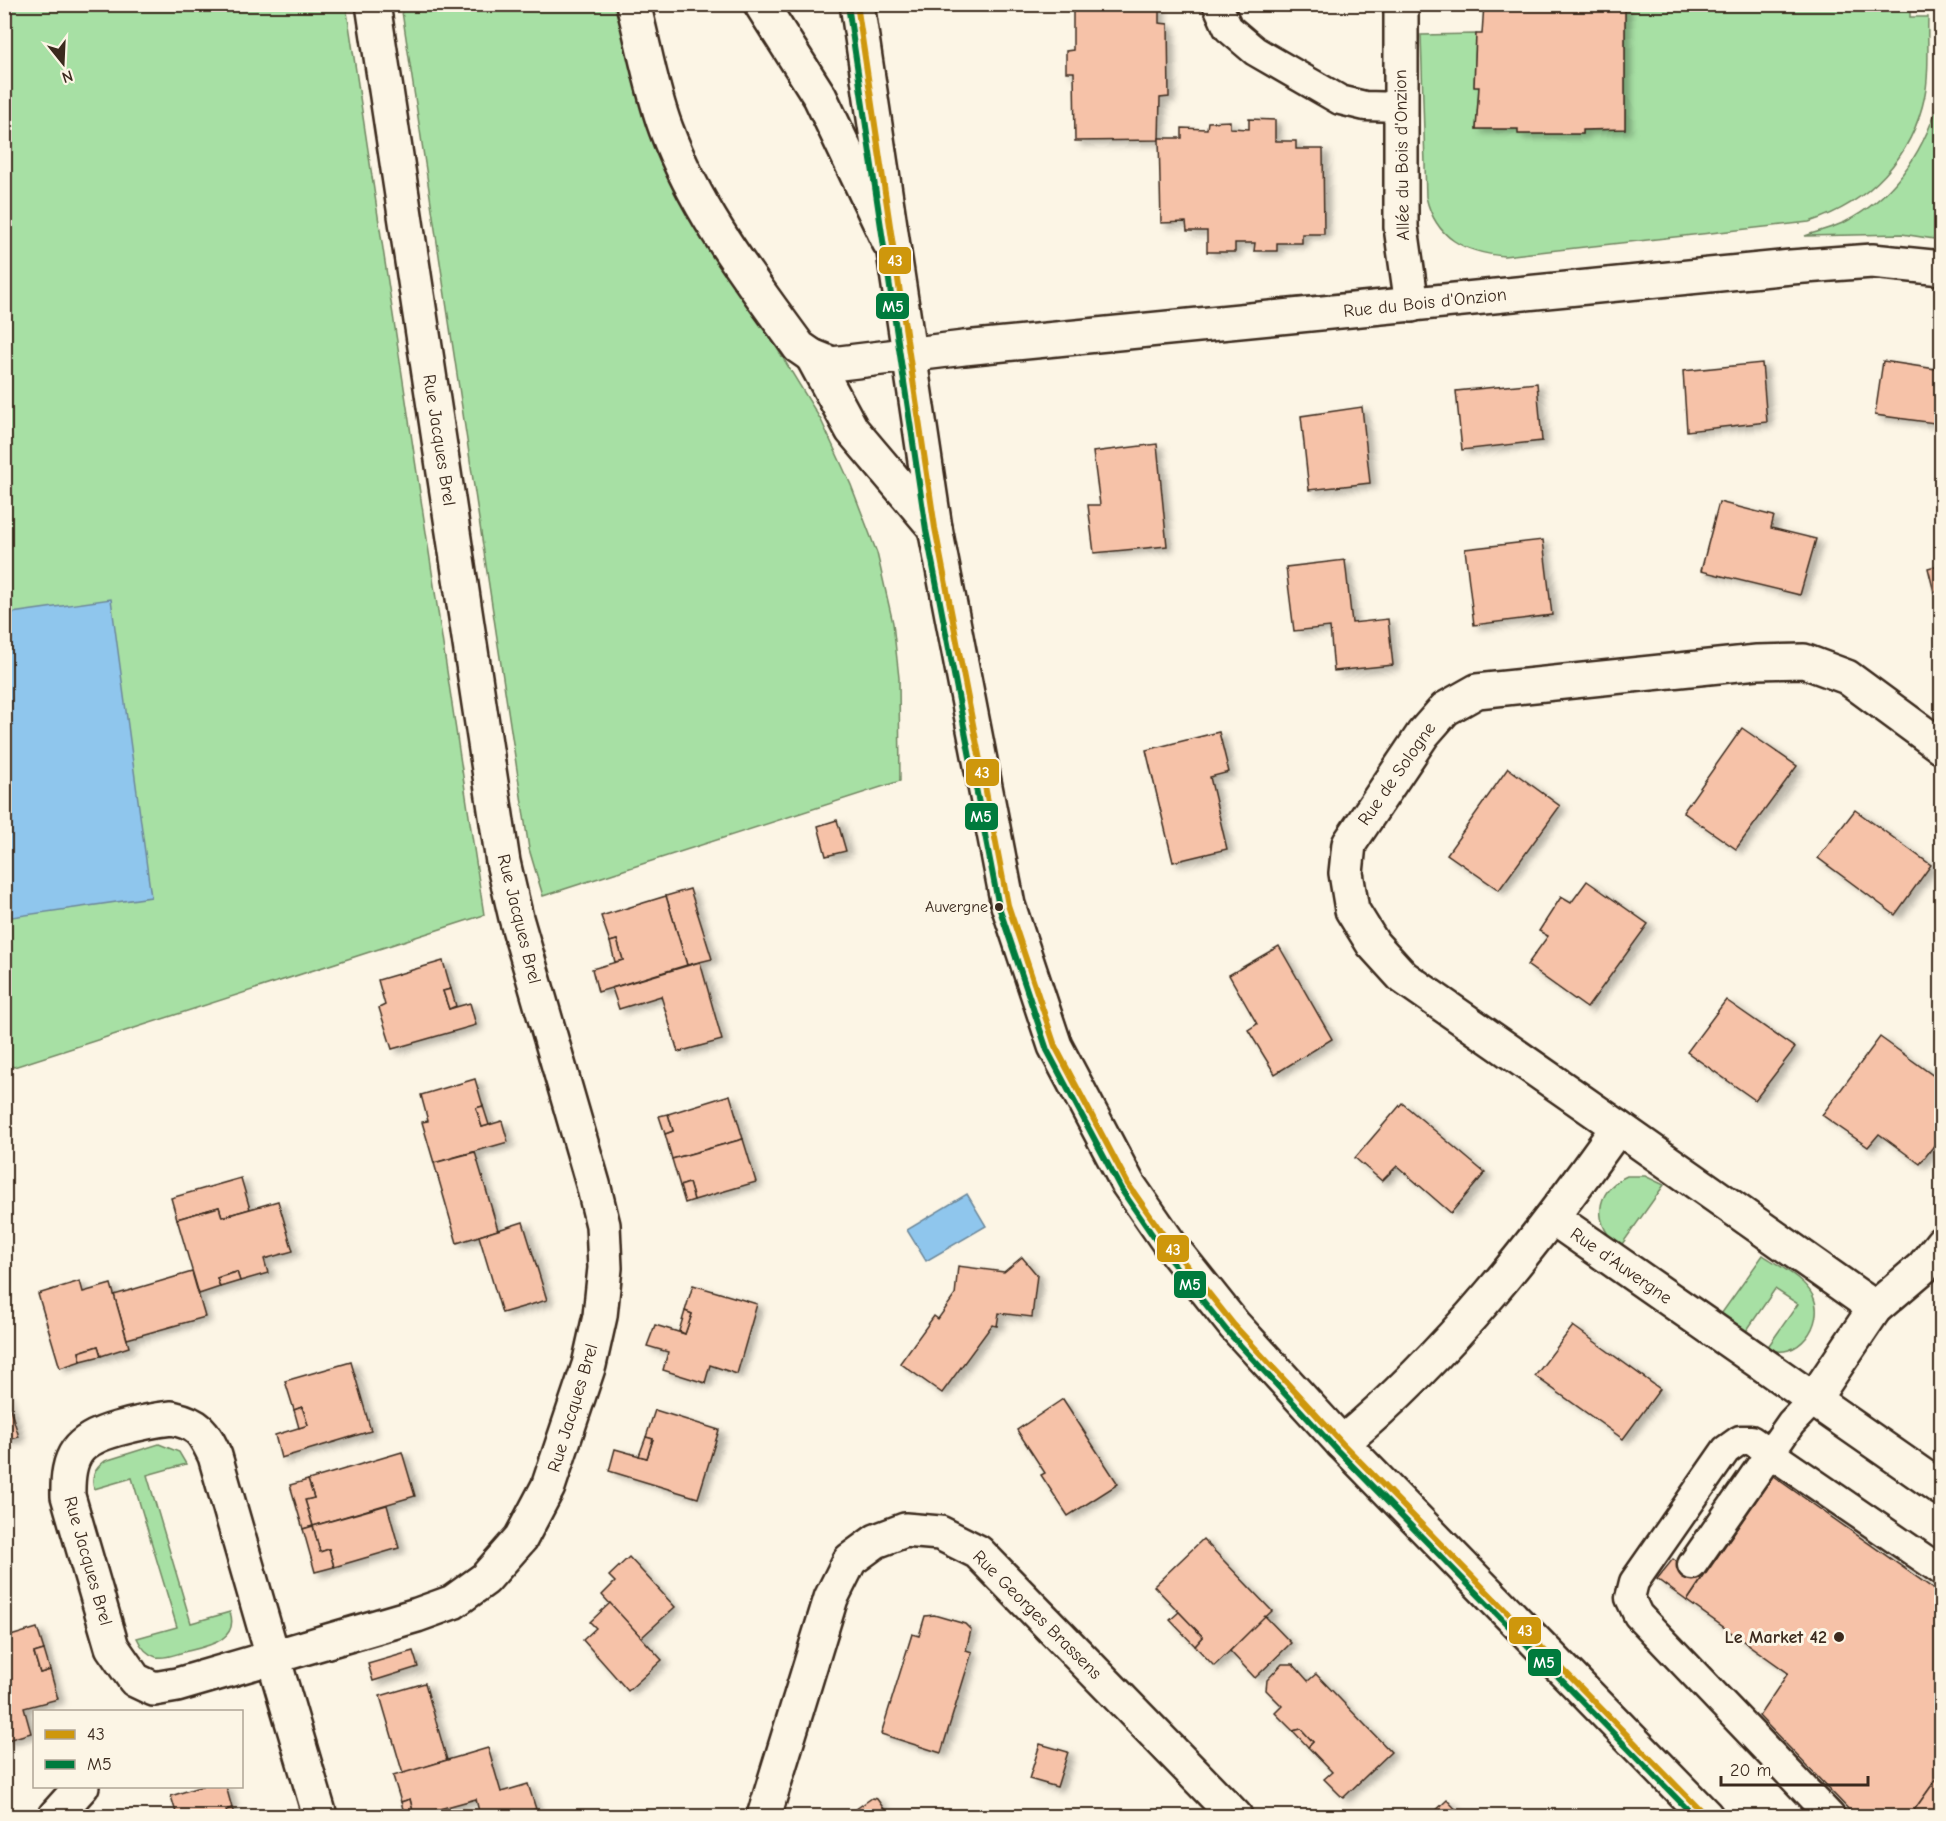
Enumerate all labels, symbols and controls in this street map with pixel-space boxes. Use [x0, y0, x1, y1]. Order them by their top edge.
north arrow [33, 33, 93, 93]
text: N [60, 66, 75, 86]
street label: Allée du Bois d'Onzion [1390, 69, 1414, 241]
line badge: 43 [878, 246, 912, 275]
text: 43 [887, 252, 903, 270]
street label: Rue du Bois d'Onzion [1342, 284, 1508, 322]
line badge: M5 [875, 292, 910, 320]
text: M5 [882, 298, 904, 316]
street label: Rue Jacques Brel [418, 373, 460, 507]
street label: Rue de Sologne [1354, 718, 1440, 830]
line badge: 43 [965, 758, 1000, 787]
text: 43 [974, 764, 990, 782]
line badge: M5 [964, 802, 999, 831]
text: M5 [970, 808, 992, 826]
street label: Rue Jacques Brel [493, 852, 545, 986]
place label: Auvergne [925, 898, 988, 916]
marker: Auvergne [993, 901, 1005, 913]
street label: Rue d'Auvergne [1566, 1223, 1676, 1309]
line badge: 43 [1156, 1234, 1190, 1263]
text: 43 [1165, 1241, 1181, 1259]
line badge: M5 [1173, 1270, 1207, 1299]
text: M5 [1179, 1276, 1201, 1294]
street label: Rue Jacques Brel [544, 1341, 602, 1475]
street label: Rue Jacques Brel [60, 1494, 116, 1628]
street label: Rue Georges Brassens [968, 1546, 1106, 1684]
line badge: 43 [1508, 1616, 1542, 1645]
text: 43 [1517, 1622, 1533, 1640]
place label: Le Market 42 [1725, 1627, 1827, 1648]
marker: Le Market 42 [1832, 1630, 1846, 1644]
line badge: M5 [1527, 1648, 1562, 1677]
text: M5 [1533, 1654, 1555, 1672]
legend [33, 1710, 243, 1788]
text: 43 [87, 1724, 105, 1745]
scale bar [1721, 1749, 1868, 1787]
text: M5 [87, 1754, 112, 1775]
text: 20 m [1730, 1760, 1771, 1781]

